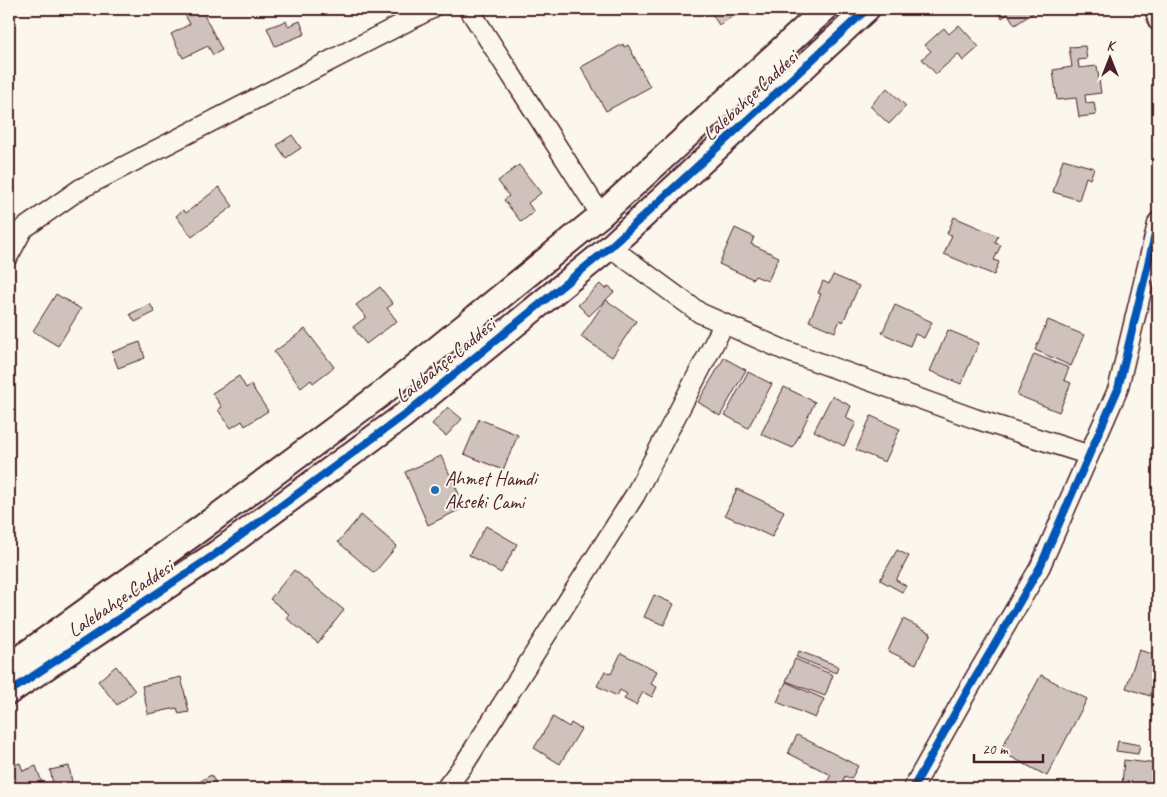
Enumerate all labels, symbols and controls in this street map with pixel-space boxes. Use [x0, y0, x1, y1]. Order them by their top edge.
north arrow [1084, 32, 1134, 82]
text: K [1106, 37, 1116, 54]
street label: Lalebahçe Caddesi [697, 43, 805, 146]
street label: Lalebahçe Caddesi [390, 311, 502, 408]
place label: Ahmet Hamdi Akseki Cami [445, 466, 539, 514]
marker: Ahmet Hamdi Akseki Cami [429, 484, 441, 496]
street label: Lalebahçe Caddesi [63, 553, 180, 643]
scale bar [974, 732, 1043, 764]
text: 20 m [982, 740, 1009, 759]

